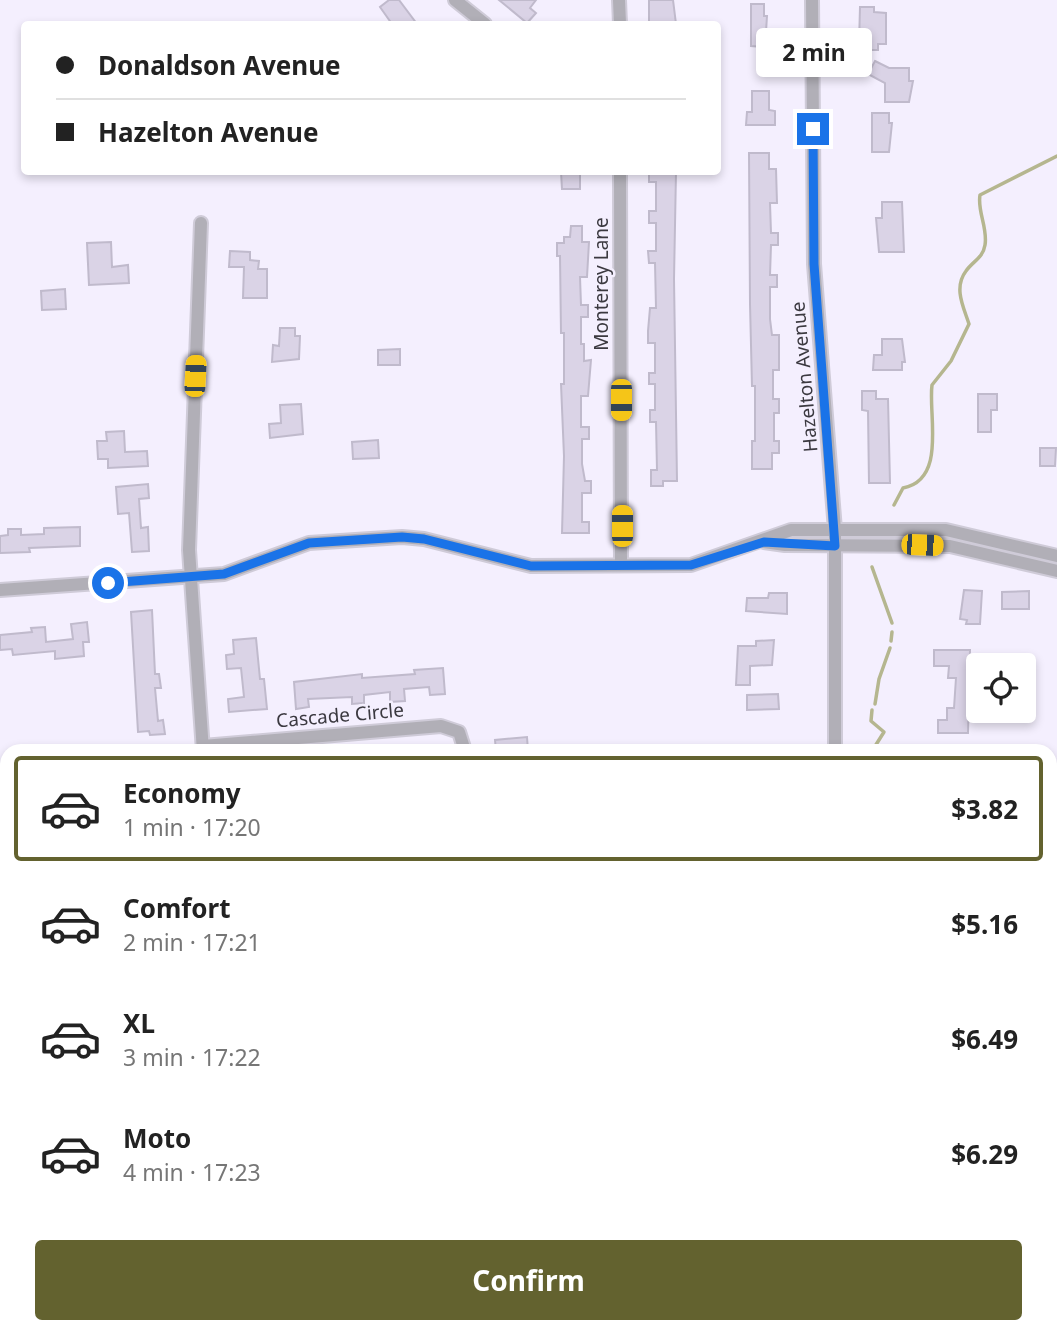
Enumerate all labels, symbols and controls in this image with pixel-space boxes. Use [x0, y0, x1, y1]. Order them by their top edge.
callout: 2 min [755, 27, 871, 76]
text: 2 min [782, 36, 846, 68]
text: Donaldson Avenue [98, 47, 341, 83]
route end [797, 113, 829, 145]
text: Hazelton Avenue [98, 114, 318, 150]
street label: Monterey Lane [588, 217, 614, 351]
street label: Hazelton Avenue [784, 301, 824, 453]
car [184, 354, 207, 398]
car [611, 379, 632, 421]
car [612, 505, 633, 547]
car [901, 534, 944, 556]
route start [92, 567, 124, 599]
map controls [966, 653, 1036, 723]
button: locate [966, 653, 1036, 723]
street label: Cascade Circle [275, 696, 405, 734]
text: Economy [123, 775, 241, 811]
icon: car [39, 777, 102, 840]
text: $3.82 [951, 791, 1018, 827]
text: 1 min · 17:20 [123, 811, 261, 843]
text: Comfort [123, 890, 231, 926]
icon: car [39, 892, 102, 955]
text: $5.16 [951, 906, 1018, 942]
text: 2 min · 17:21 [123, 926, 261, 958]
text: XL [123, 1005, 155, 1041]
icon: car [39, 1007, 102, 1070]
text: $6.49 [951, 1021, 1018, 1057]
text: 3 min · 17:22 [123, 1041, 261, 1073]
text: Moto [123, 1120, 191, 1156]
icon: car [39, 1122, 102, 1185]
text: $6.29 [951, 1136, 1018, 1172]
text: 4 min · 17:23 [123, 1156, 261, 1188]
button: Confirm [35, 1240, 1022, 1320]

